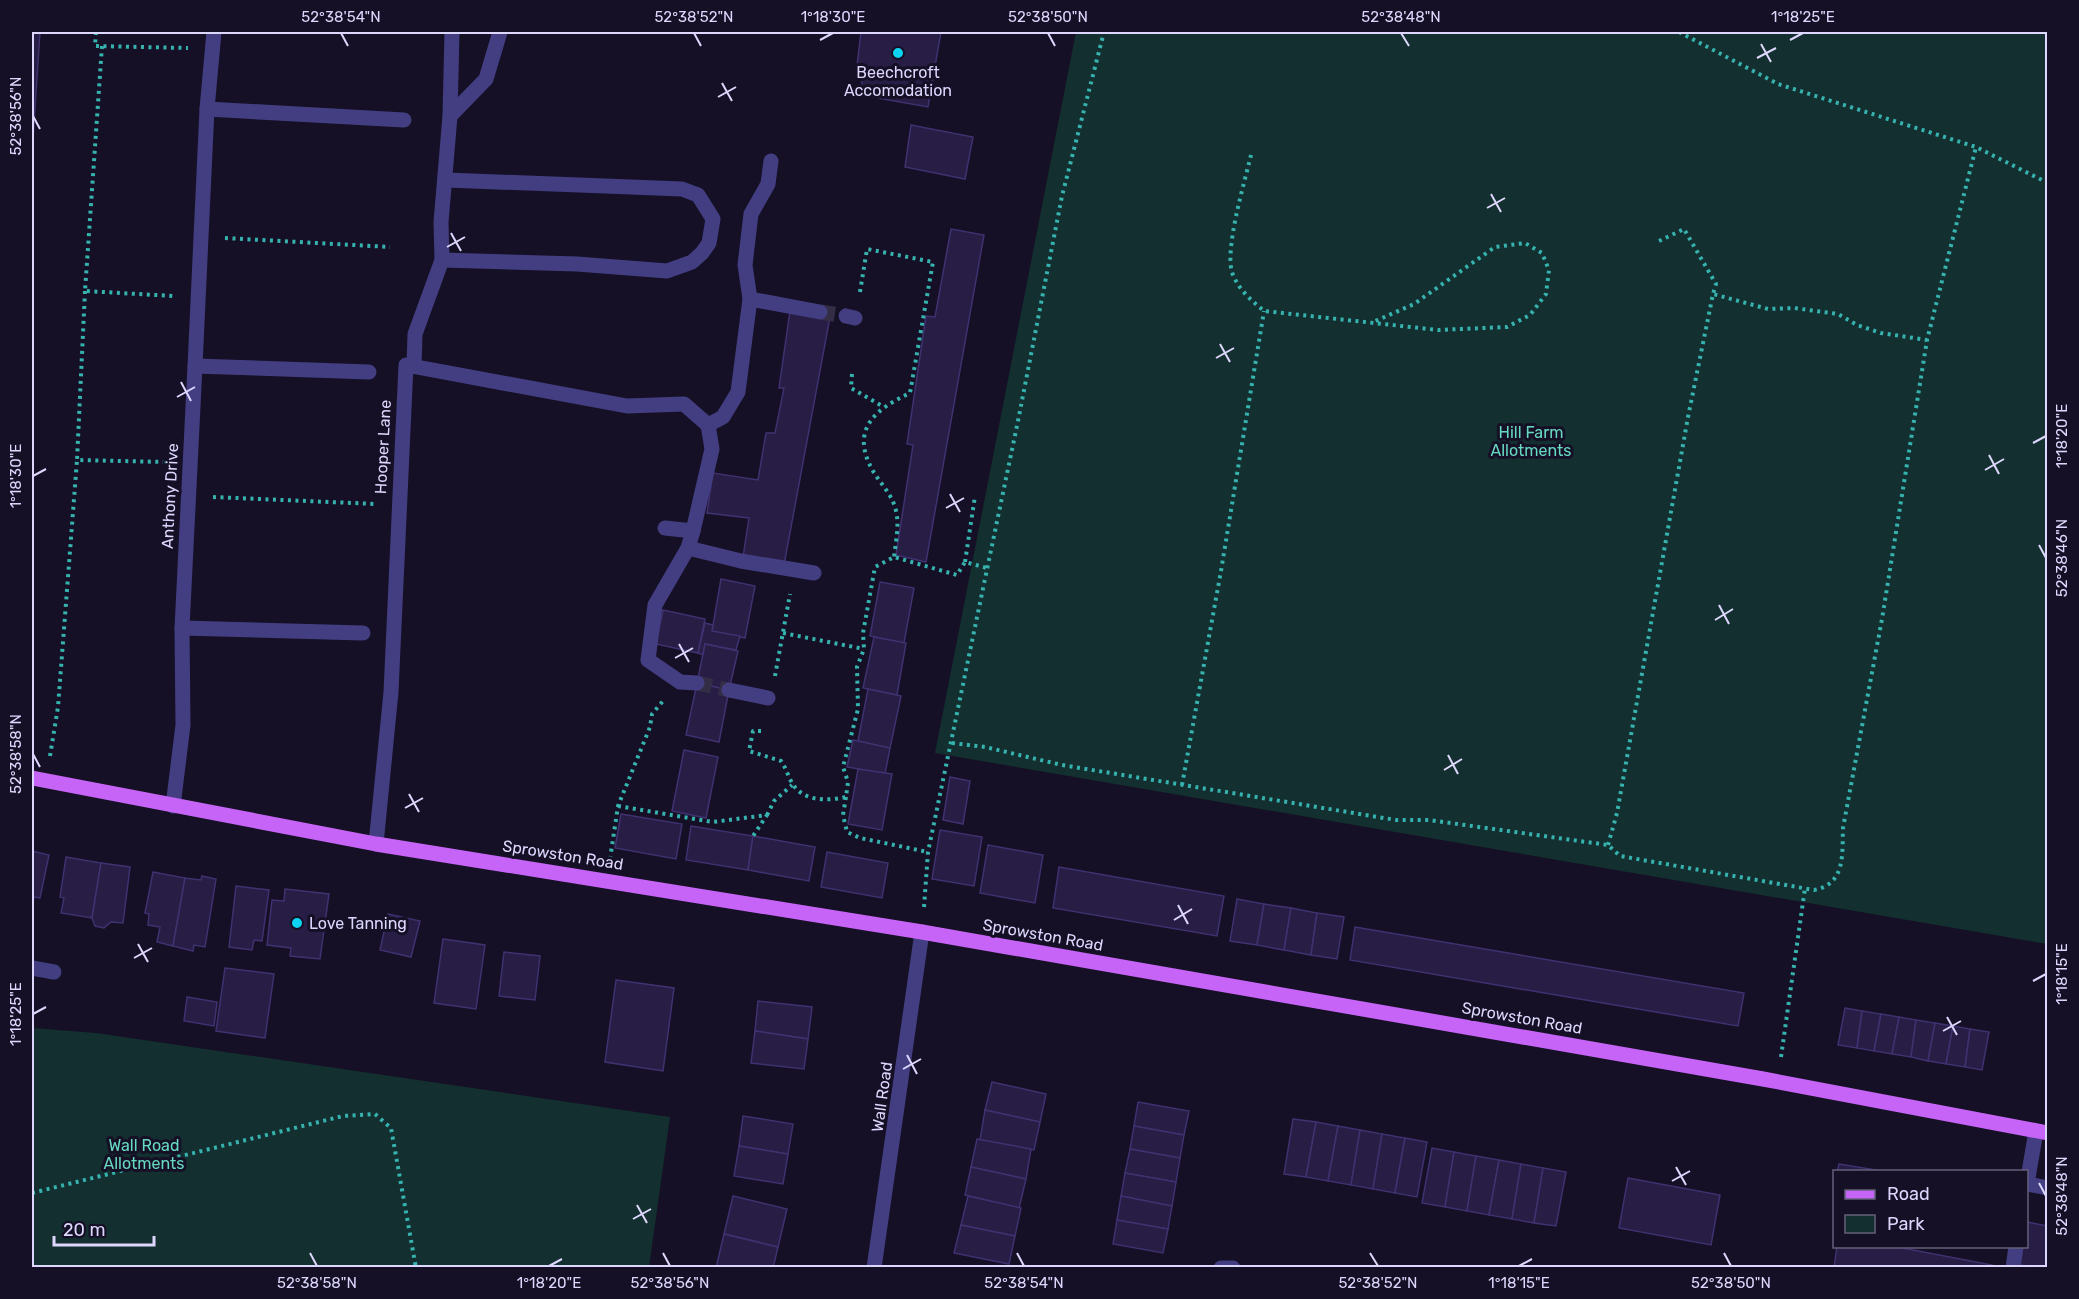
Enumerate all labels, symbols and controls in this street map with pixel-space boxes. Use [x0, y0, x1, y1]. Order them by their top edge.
text: 52°38'54"N [301, 8, 381, 26]
text: 52°38'52"N [654, 8, 734, 26]
text: 1°18'30"E [801, 8, 865, 26]
text: 52°38'50"N [1008, 8, 1088, 26]
text: 52°38'48"N [1361, 8, 1441, 26]
text: 1°18'25"E [1771, 8, 1835, 26]
marker: Beechcroft Accomodation [891, 46, 905, 60]
place label: Beechcroft Accomodation [844, 63, 952, 100]
text: 52°38'56"N [7, 77, 25, 155]
street label: Hooper Lane [371, 399, 395, 495]
text: 1°18'20"E [2053, 404, 2071, 468]
park label: Hill Farm Allotments [1490, 423, 1572, 460]
street label: Anthony Drive [158, 443, 182, 549]
text: 1°18'30"E [7, 444, 25, 508]
text: 52°38'46"N [2053, 519, 2071, 597]
text: 52°38'58"N [7, 714, 25, 794]
street label: Sprowston Road [501, 836, 625, 874]
place label: Love Tanning [309, 914, 407, 933]
street label: Sprowston Road [981, 915, 1105, 955]
marker: Love Tanning [290, 916, 304, 930]
text: 1°18'15"E [2053, 943, 2071, 1005]
text: 1°18'25"E [7, 982, 25, 1046]
street label: Sprowston Road [1460, 998, 1584, 1038]
street label: Wall Road [868, 1061, 896, 1133]
park label: Wall Road Allotments [103, 1136, 185, 1173]
text: 52°38'48"N [2053, 1156, 2071, 1236]
legend [1833, 1170, 2028, 1248]
text: Road [1887, 1183, 1930, 1205]
scale bar [54, 1209, 154, 1247]
text: Park [1887, 1213, 1925, 1235]
text: 20 m [63, 1219, 105, 1241]
text: 52°38'58"N [277, 1274, 357, 1292]
text: 1°18'20"E [517, 1274, 581, 1292]
text: 52°38'56"N [631, 1274, 709, 1292]
text: 52°38'54"N [984, 1274, 1064, 1292]
text: 52°38'52"N [1338, 1274, 1418, 1292]
text: 1°18'15"E [1488, 1274, 1550, 1292]
text: 52°38'50"N [1691, 1274, 1771, 1292]

